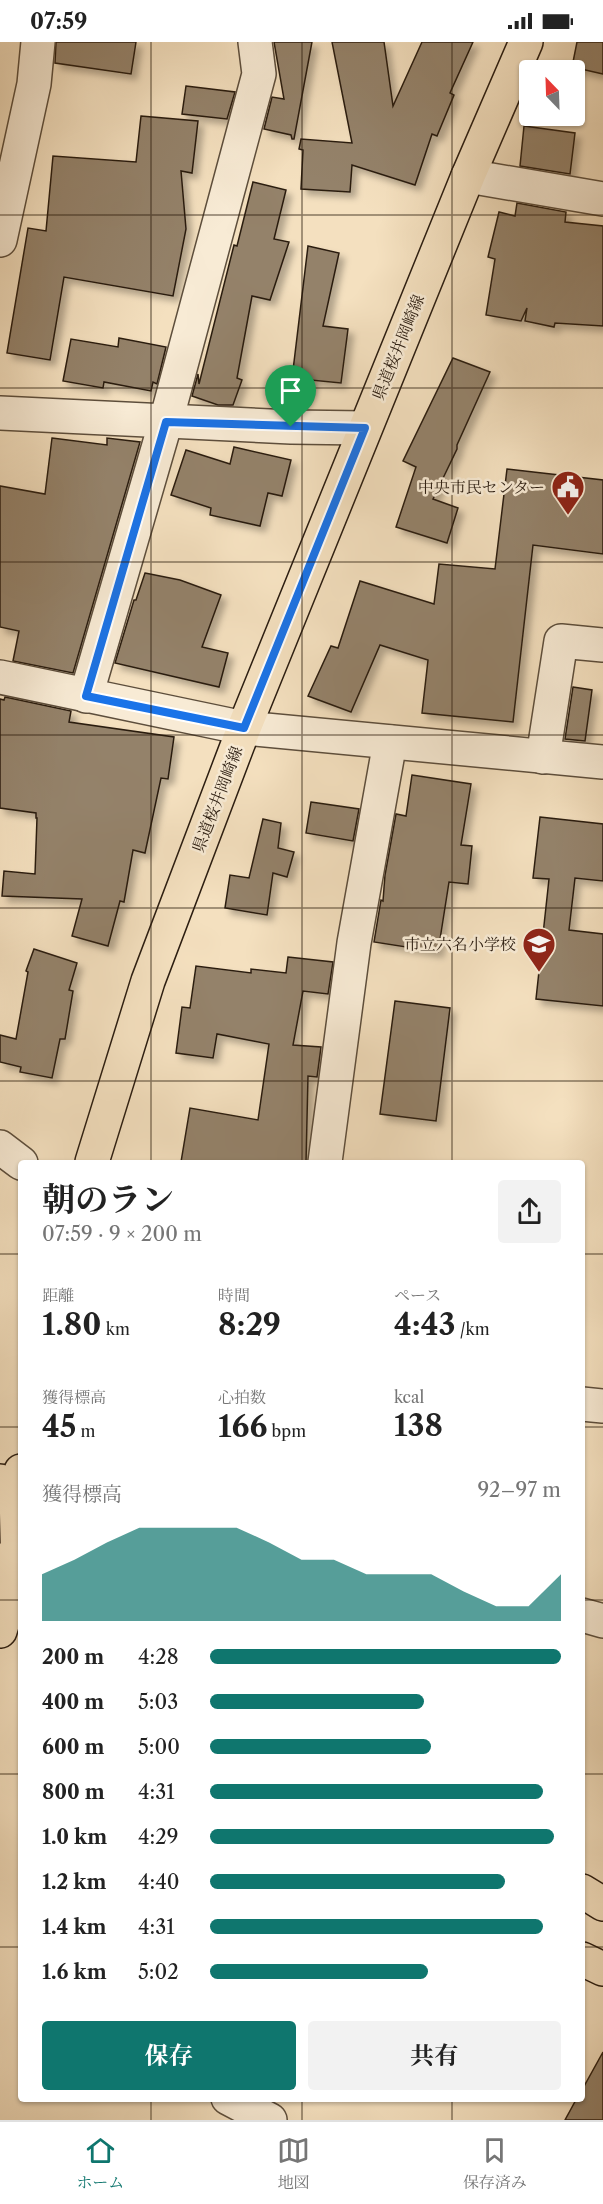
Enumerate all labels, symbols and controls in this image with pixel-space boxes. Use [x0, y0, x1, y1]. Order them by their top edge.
text: 07:59 [30, 8, 87, 35]
north arrow [519, 60, 585, 126]
map controls [519, 60, 585, 126]
street label: 県道桜井岡崎線 [368, 291, 428, 403]
pin [265, 365, 316, 427]
icon: arrive [274, 374, 307, 407]
public building icon: 中央市民センター [550, 469, 586, 516]
place label: 中央市民センター [418, 477, 545, 497]
street label: 県道桜井岡崎線 [188, 743, 246, 855]
school or university icon: 市立六名小学校 [521, 926, 557, 973]
place label: 市立六名小学校 [404, 934, 516, 954]
text: 朝のラン [42, 1179, 174, 1220]
button: share [498, 1180, 561, 1243]
text: 07:59 · 9 × 200 m [42, 1222, 202, 1246]
text: 距離 [42, 1285, 74, 1305]
text: 時間 [218, 1285, 250, 1305]
text: ペース [394, 1285, 441, 1305]
text: 1.80 [42, 1306, 101, 1343]
text: 8:29 [218, 1306, 281, 1343]
text: 4:43 [394, 1306, 455, 1343]
text: km [101, 1319, 130, 1339]
text: /km [455, 1319, 490, 1339]
text: 獲得標高 [42, 1387, 106, 1407]
text: 心拍数 [218, 1387, 266, 1407]
text: kcal [394, 1387, 424, 1407]
text: 138 [394, 1407, 443, 1444]
text: 45 [42, 1408, 76, 1445]
text: 166 [218, 1408, 267, 1445]
text: m [76, 1421, 96, 1441]
text: bpm [267, 1421, 306, 1441]
text: 92–97 m [477, 1478, 561, 1502]
text: 獲得標高 [42, 1482, 122, 1506]
text: 200 m [42, 1645, 104, 1669]
text: 4:28 [138, 1645, 179, 1669]
text: 400 m [42, 1690, 104, 1714]
text: 5:03 [138, 1690, 178, 1714]
text: 600 m [42, 1735, 104, 1759]
text: 5:00 [138, 1735, 180, 1759]
text: 800 m [42, 1780, 105, 1804]
text: 4:31 [138, 1780, 175, 1804]
text: 1.0 km [42, 1825, 107, 1849]
text: 4:29 [138, 1825, 178, 1849]
text: 1.2 km [42, 1870, 106, 1894]
text: 4:40 [138, 1870, 179, 1894]
text: 1.4 km [42, 1915, 107, 1939]
text: 4:31 [138, 1915, 175, 1939]
text: 1.6 km [42, 1960, 107, 1984]
text: 5:02 [138, 1960, 179, 1984]
button: 保存 [42, 2021, 296, 2090]
button: 共有 [308, 2021, 561, 2090]
tab: ホーム [76, 2134, 124, 2193]
tab: 地図 [277, 2134, 310, 2193]
tab: 保存済み [463, 2134, 527, 2193]

